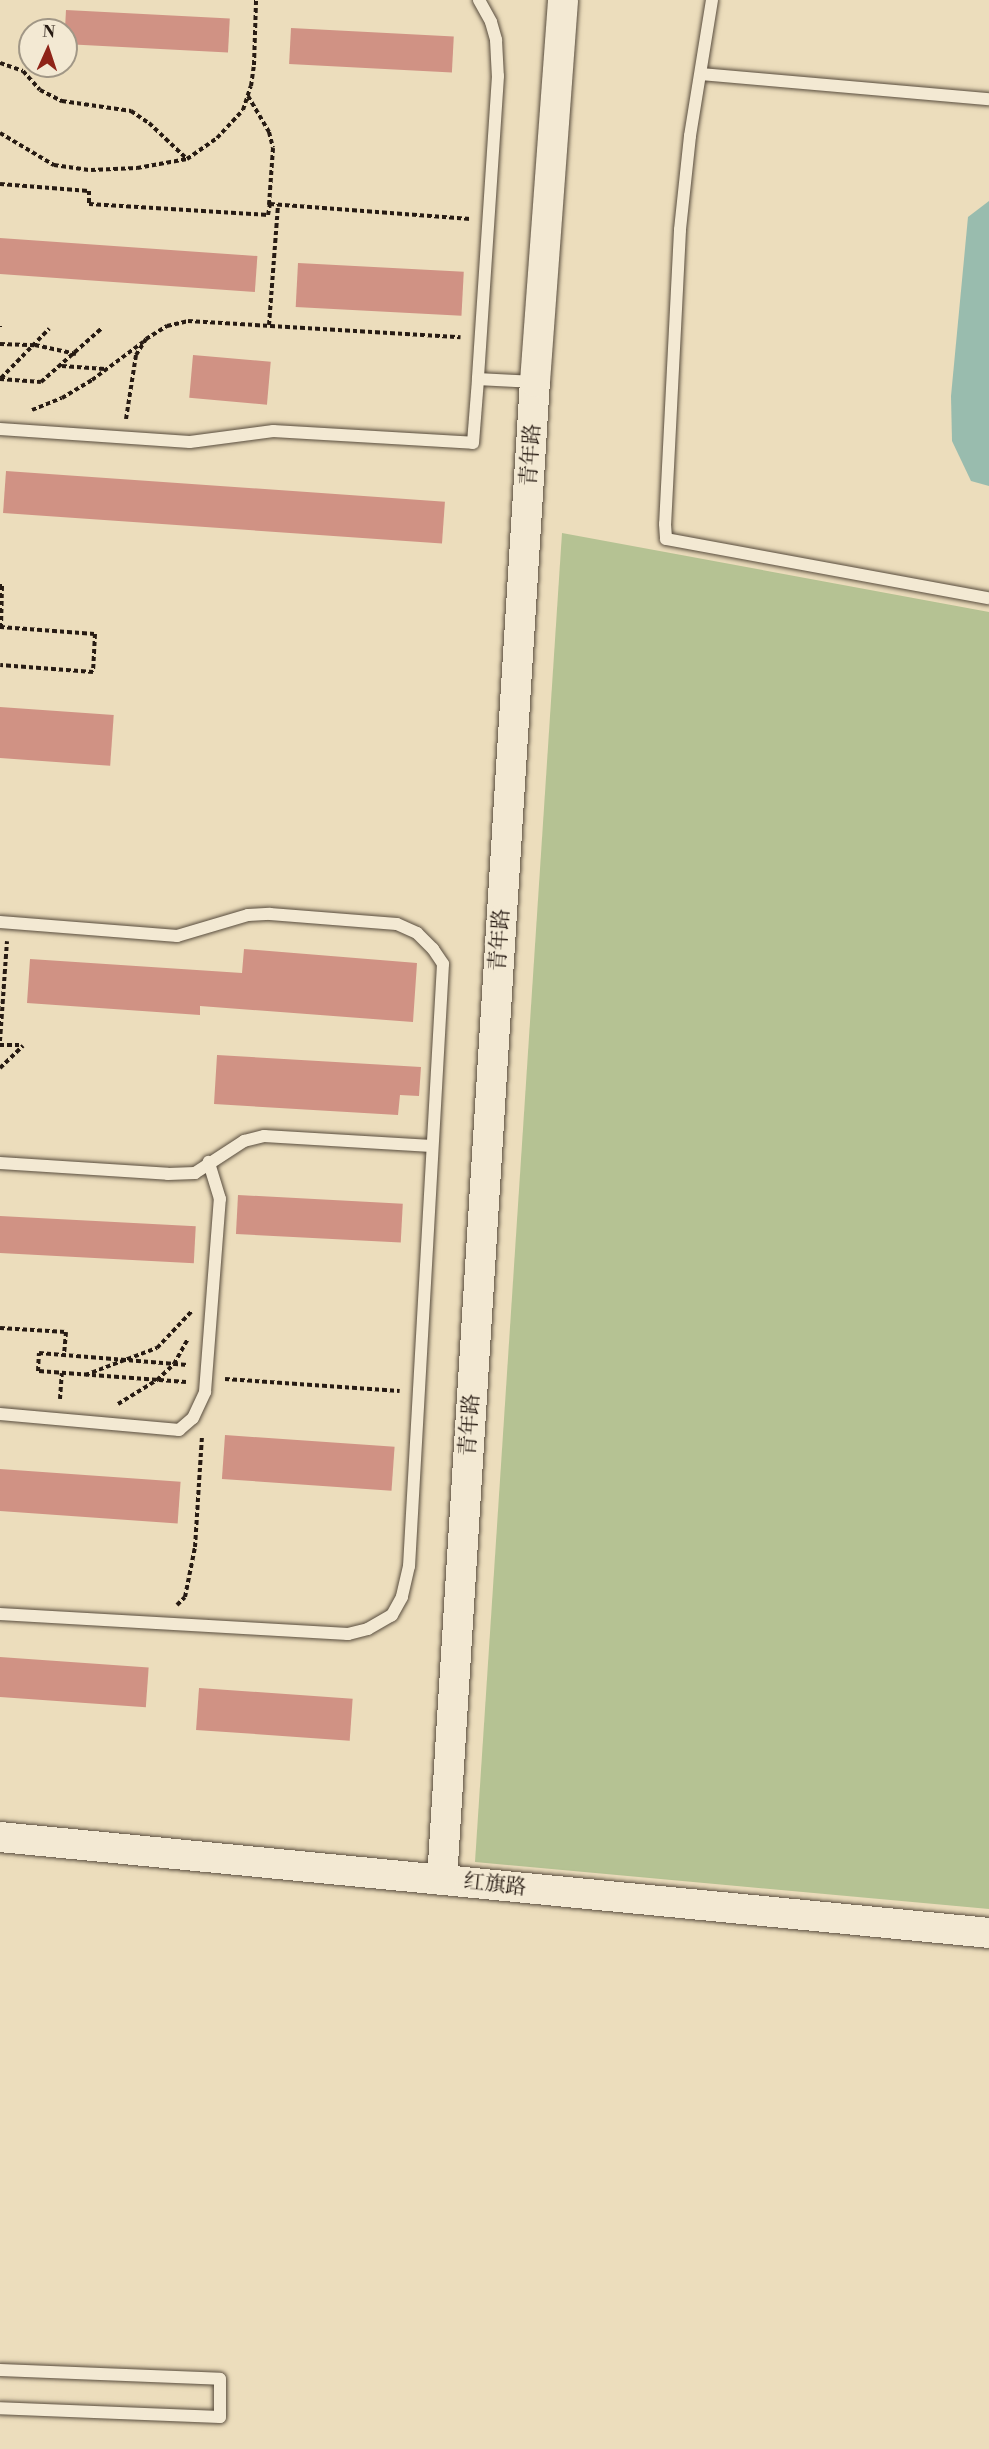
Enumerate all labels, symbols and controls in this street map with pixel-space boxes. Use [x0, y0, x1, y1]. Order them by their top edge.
north arrow [18, 18, 78, 78]
text: N [42, 22, 56, 42]
street label: 青年路 [516, 423, 546, 487]
street label: 青年路 [485, 908, 515, 972]
street label: 青年路 [455, 1393, 485, 1457]
street label: 红旗路 [462, 1869, 528, 1901]

